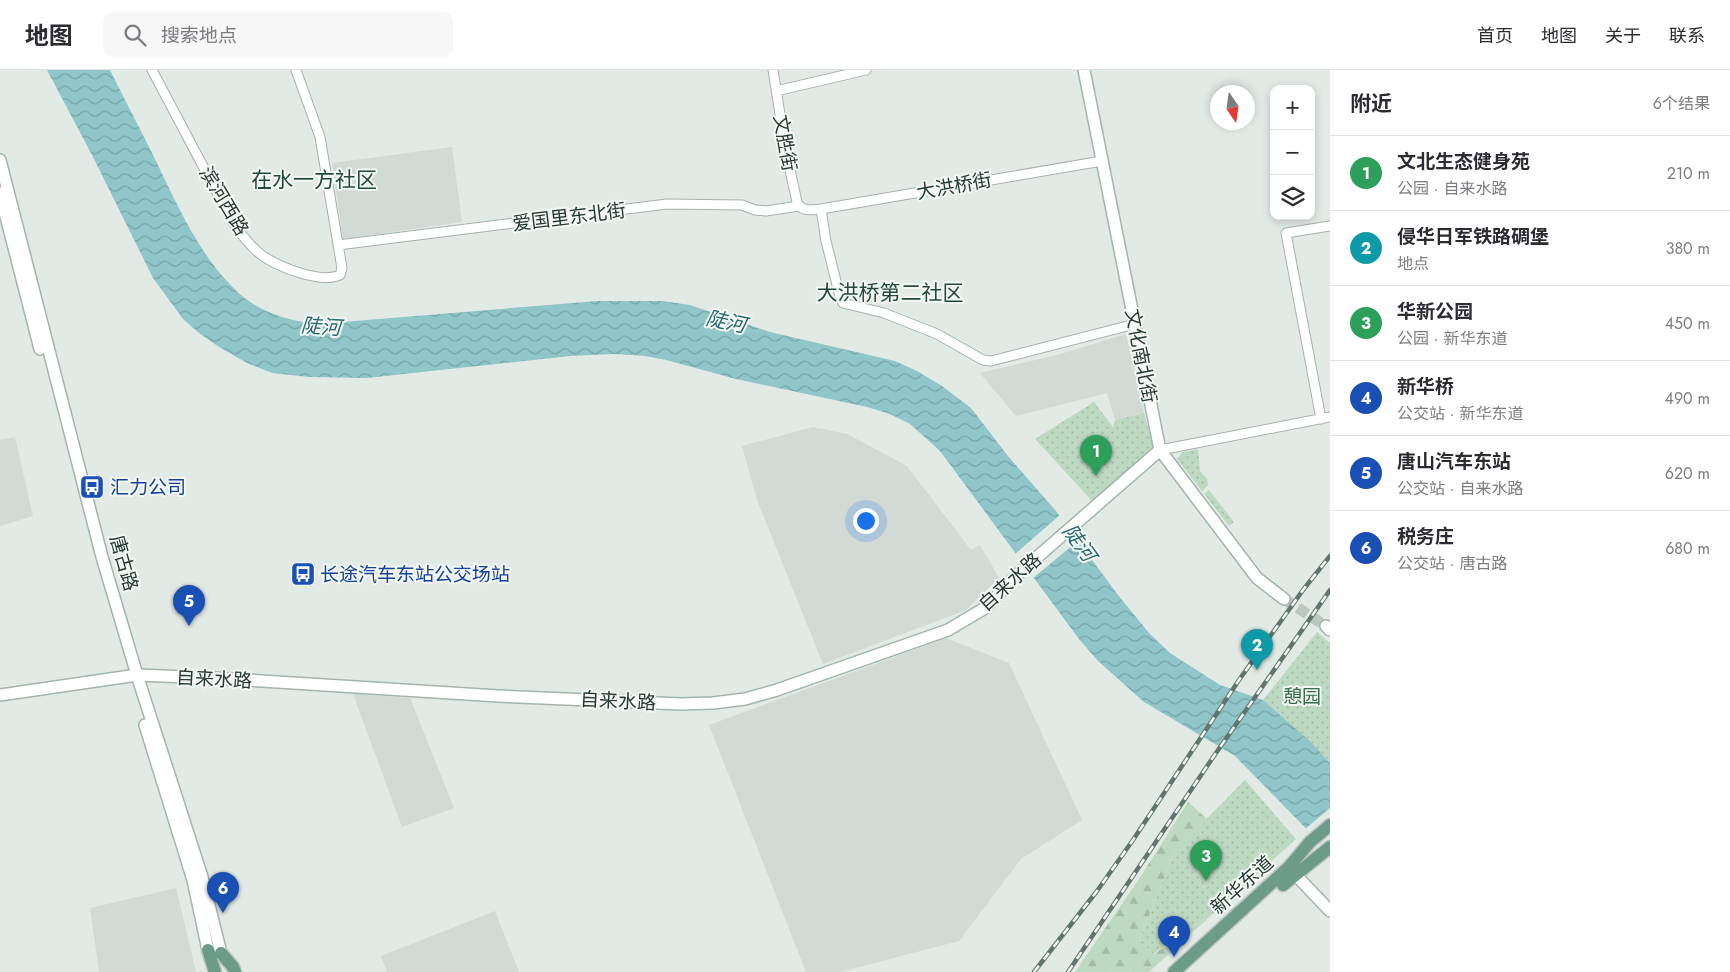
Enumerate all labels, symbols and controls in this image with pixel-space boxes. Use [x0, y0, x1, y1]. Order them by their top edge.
search box [103, 12, 453, 57]
text: 地图 [25, 18, 73, 53]
icon: search [121, 21, 149, 49]
text: 搜索地点 [161, 22, 237, 49]
text: 首页 [1477, 23, 1513, 49]
text: 地图 [1541, 23, 1577, 49]
text: 关于 [1605, 23, 1641, 49]
text: 联系 [1669, 23, 1705, 49]
north arrow [1210, 85, 1255, 130]
map controls [1270, 85, 1315, 220]
button: + [1270, 85, 1315, 130]
text: 附近 [1350, 89, 1392, 119]
text: 6个结果 [1653, 92, 1710, 115]
street label: 文胜街 [767, 113, 803, 173]
button: − [1270, 130, 1315, 175]
text: 文北生态健身苑 [1397, 148, 1530, 175]
street label: 滨河西路 [193, 161, 255, 241]
text: 1 [1362, 162, 1370, 185]
text: 210 m [1667, 162, 1710, 185]
district label: 在水一方社区 [251, 165, 377, 195]
street label: 大洪桥街 [914, 166, 994, 206]
button: layers [1270, 175, 1315, 220]
text: 公园 · 自来水路 [1397, 177, 1507, 200]
street label: 爱国里东北街 [511, 197, 627, 237]
text: 侵华日军铁路碉堡 [1397, 223, 1549, 250]
text: 2 [1361, 237, 1371, 260]
text: 380 m [1666, 237, 1710, 260]
text: 地点 [1397, 252, 1429, 275]
district label: 大洪桥第二社区 [817, 278, 964, 308]
text: 华新公园 [1397, 298, 1473, 325]
water label: 陡河 [703, 304, 752, 341]
street label: 文化南北街 [1119, 307, 1163, 405]
water label: 陡河 [300, 311, 346, 343]
text: 3 [1361, 312, 1371, 335]
text: 450 m [1665, 312, 1710, 335]
text: 公园 · 新华东道 [1397, 327, 1507, 350]
text: 新华桥 [1397, 373, 1454, 400]
text: 4 [1360, 387, 1372, 410]
text: 490 m [1665, 387, 1710, 410]
text: 公交站 · 新华东道 [1397, 402, 1523, 425]
pin: 1 [1080, 435, 1112, 476]
text: 唐山汽车东站 [1397, 448, 1511, 475]
text: 5 [1361, 462, 1371, 485]
text: 620 m [1665, 462, 1710, 485]
bus stop icon: 汇力公司 [79, 474, 105, 500]
place label: 汇力公司 [110, 474, 186, 501]
text: 公交站 · 自来水路 [1397, 477, 1523, 500]
your location [853, 508, 879, 534]
water label: 陡河 [1056, 518, 1105, 571]
text: 税务庄 [1397, 523, 1454, 550]
street label: 唐古路 [103, 532, 145, 594]
text: 6 [1361, 537, 1371, 560]
text: 680 m [1665, 537, 1710, 560]
street label: 自来水路 [973, 547, 1047, 617]
text: 公交站 · 唐古路 [1397, 552, 1507, 575]
bus stop icon: 长途汽车东站公交场站 [290, 561, 316, 587]
place label: 长途汽车东站公交场站 [320, 561, 510, 588]
pin: 5 [173, 585, 205, 626]
pin: 2 [1241, 629, 1273, 670]
street label: 自来水路 [175, 664, 253, 694]
park label: 憩园 [1283, 683, 1321, 710]
street label: 自来水路 [579, 686, 657, 716]
pin: 3 [1190, 840, 1222, 881]
street label: 新华东道 [1205, 850, 1279, 920]
pin: 6 [207, 872, 239, 913]
pin: 4 [1158, 916, 1190, 957]

